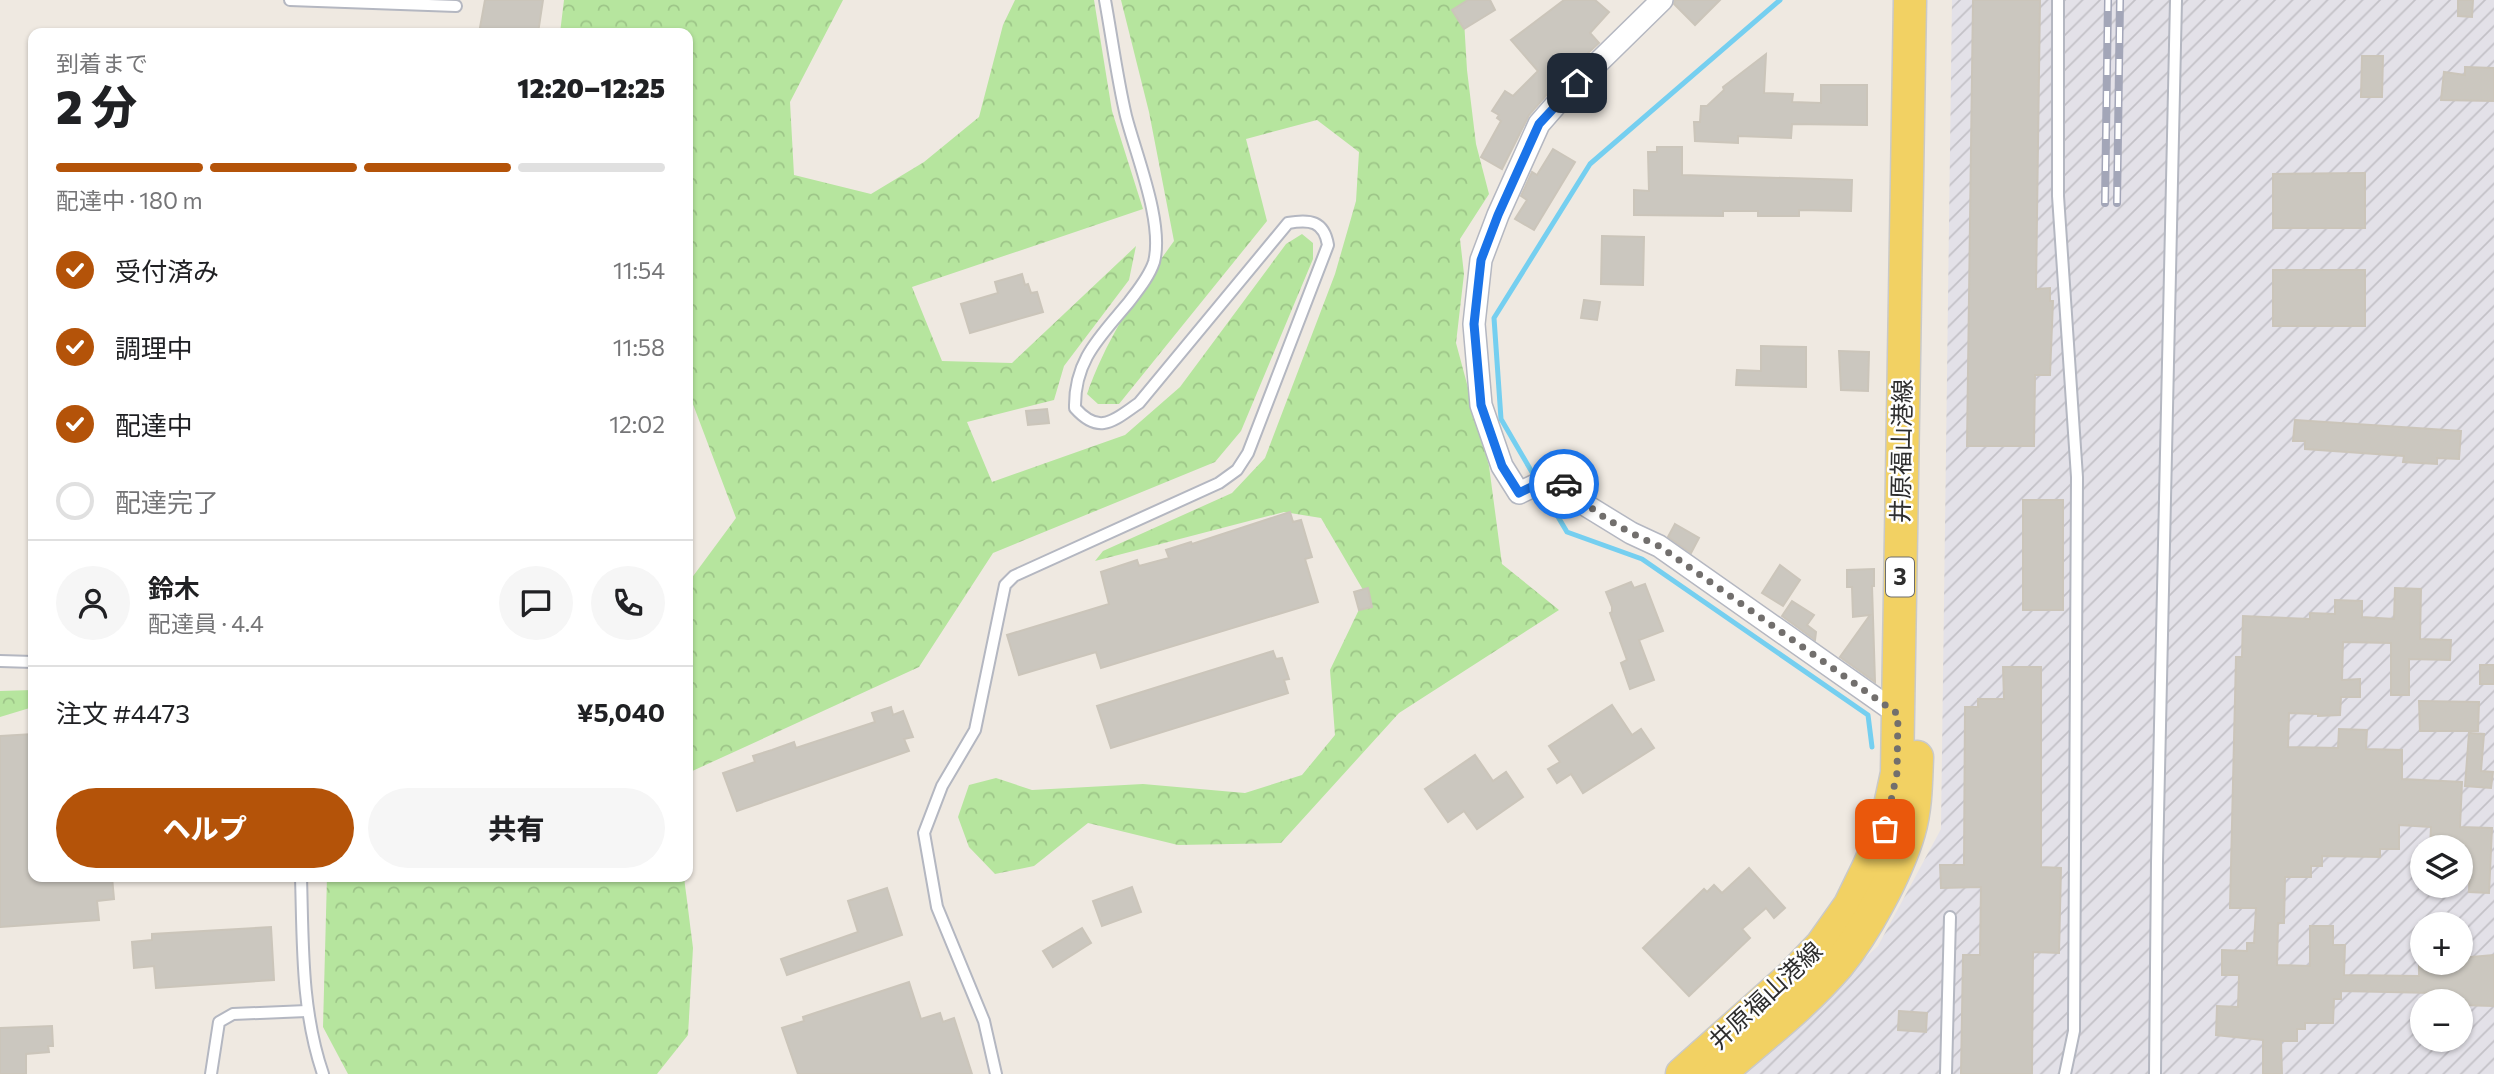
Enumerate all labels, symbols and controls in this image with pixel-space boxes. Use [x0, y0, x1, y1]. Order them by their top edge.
text: 到着まで [56, 49, 148, 77]
pin [1547, 53, 1607, 113]
icon: home [1558, 64, 1596, 102]
text: 12:20–12:25 [517, 72, 665, 103]
text: 2 分 [56, 77, 137, 133]
text: 配達中 · 180 m [56, 186, 203, 214]
icon: check [56, 251, 94, 289]
text: 受付済み [115, 255, 219, 286]
text: 11:54 [613, 256, 665, 284]
icon: check [56, 328, 94, 366]
text: 調理中 [115, 332, 193, 363]
text: 11:58 [613, 333, 665, 361]
street label: 井原福山港線 [1885, 379, 1916, 523]
icon: check [56, 405, 94, 443]
text: 配達中 [115, 409, 193, 440]
text: 12:02 [609, 410, 665, 438]
courier [1529, 449, 1599, 519]
icon: car [1545, 465, 1583, 503]
text: 配達完了 [115, 486, 219, 517]
road number: 3 [1886, 558, 1914, 596]
button: person [56, 566, 130, 640]
button: chat [499, 566, 573, 640]
button: phone [591, 566, 665, 640]
text: 鈴木 [148, 572, 200, 603]
text: 配達員 · 4.4 [148, 609, 264, 637]
text: ¥5,040 [577, 696, 665, 727]
text: 注文 #4473 [56, 697, 190, 728]
button: ヘルプ [56, 788, 354, 868]
button: 共有 [368, 788, 665, 868]
pin [1855, 799, 1915, 859]
icon: bag [1866, 810, 1904, 848]
map controls [2410, 835, 2473, 1052]
button: layers [2410, 835, 2473, 898]
button: + [2410, 912, 2473, 975]
street label: 井原福山港線 [1702, 935, 1828, 1055]
button: − [2410, 989, 2473, 1052]

